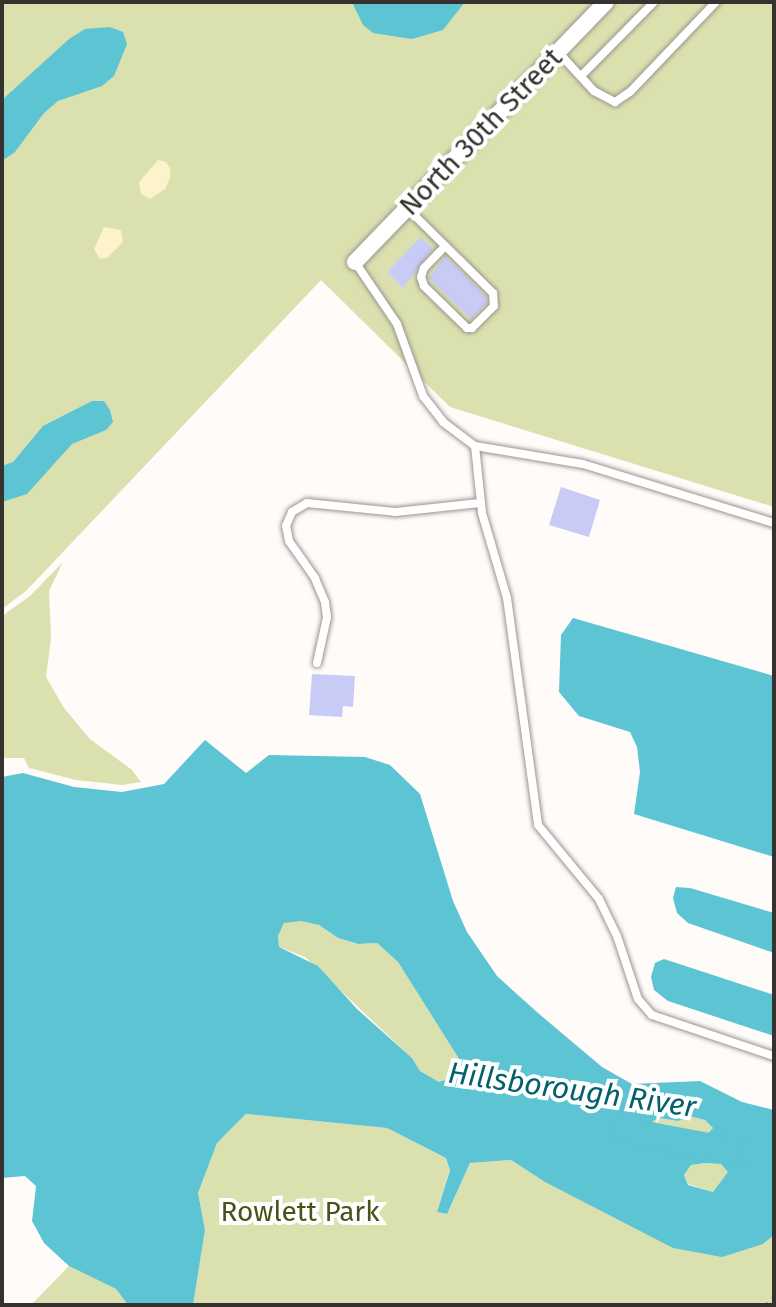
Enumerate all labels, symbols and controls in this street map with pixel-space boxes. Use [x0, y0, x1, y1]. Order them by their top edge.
street label: North 30th Street [393, 41, 569, 223]
water label: Hillsborough River [446, 1055, 698, 1125]
park label: Rowlett Park [220, 1195, 380, 1229]

